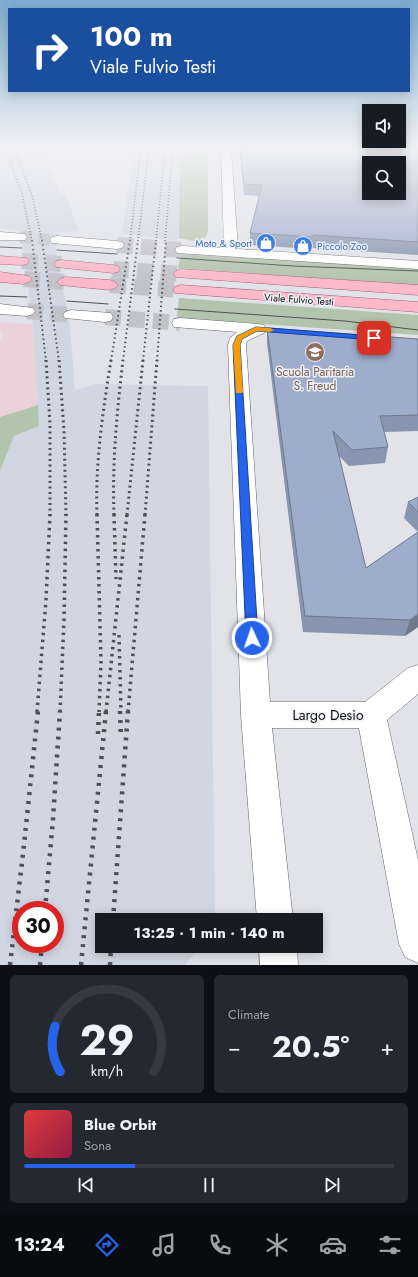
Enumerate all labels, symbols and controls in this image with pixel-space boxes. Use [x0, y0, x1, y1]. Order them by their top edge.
text: 100 m [90, 16, 173, 57]
icon: right [24, 24, 76, 76]
text: Viale Fulvio Testi [90, 54, 216, 80]
map controls [362, 104, 406, 200]
button: sound [362, 104, 406, 148]
button: search [362, 156, 406, 200]
shop icon: Moto & Sport [255, 232, 277, 254]
shop icon: Piccolo Zoo [292, 235, 314, 257]
place label: Moto & Sport [195, 236, 253, 251]
place label: Piccolo Zoo [317, 239, 367, 254]
street label: Viale Fulvio Testi [263, 290, 334, 309]
pin [357, 321, 391, 355]
icon: arrive [363, 327, 385, 349]
school or university icon: Scuola Paritaria S. Freud [304, 341, 326, 363]
place label: Scuola Paritaria S. Freud [276, 363, 354, 395]
position arrow [231, 617, 273, 659]
street label: Largo Desio [292, 705, 364, 725]
speed limit sign: 30 [12, 901, 64, 953]
text: 13:25 · 1 min · 140 m [134, 922, 285, 944]
text: Climate [228, 1005, 269, 1024]
text: 29 [79, 1010, 135, 1071]
text: 20.5° [272, 1025, 349, 1068]
text: − [228, 1031, 241, 1063]
text: + [380, 1031, 394, 1063]
text: km/h [91, 1061, 123, 1081]
text: Blue Orbit [84, 1114, 156, 1136]
text: Sona [84, 1136, 111, 1155]
icon: previous [75, 1174, 97, 1196]
icon: pause [198, 1174, 220, 1196]
icon: next [321, 1174, 343, 1196]
icon: directions [93, 1231, 121, 1259]
icon: music [150, 1231, 178, 1259]
icon: phone [206, 1231, 234, 1259]
icon: climate [263, 1231, 291, 1259]
icon: car [319, 1231, 347, 1259]
icon: filters [376, 1231, 404, 1259]
text: 13:24 [14, 1232, 65, 1258]

